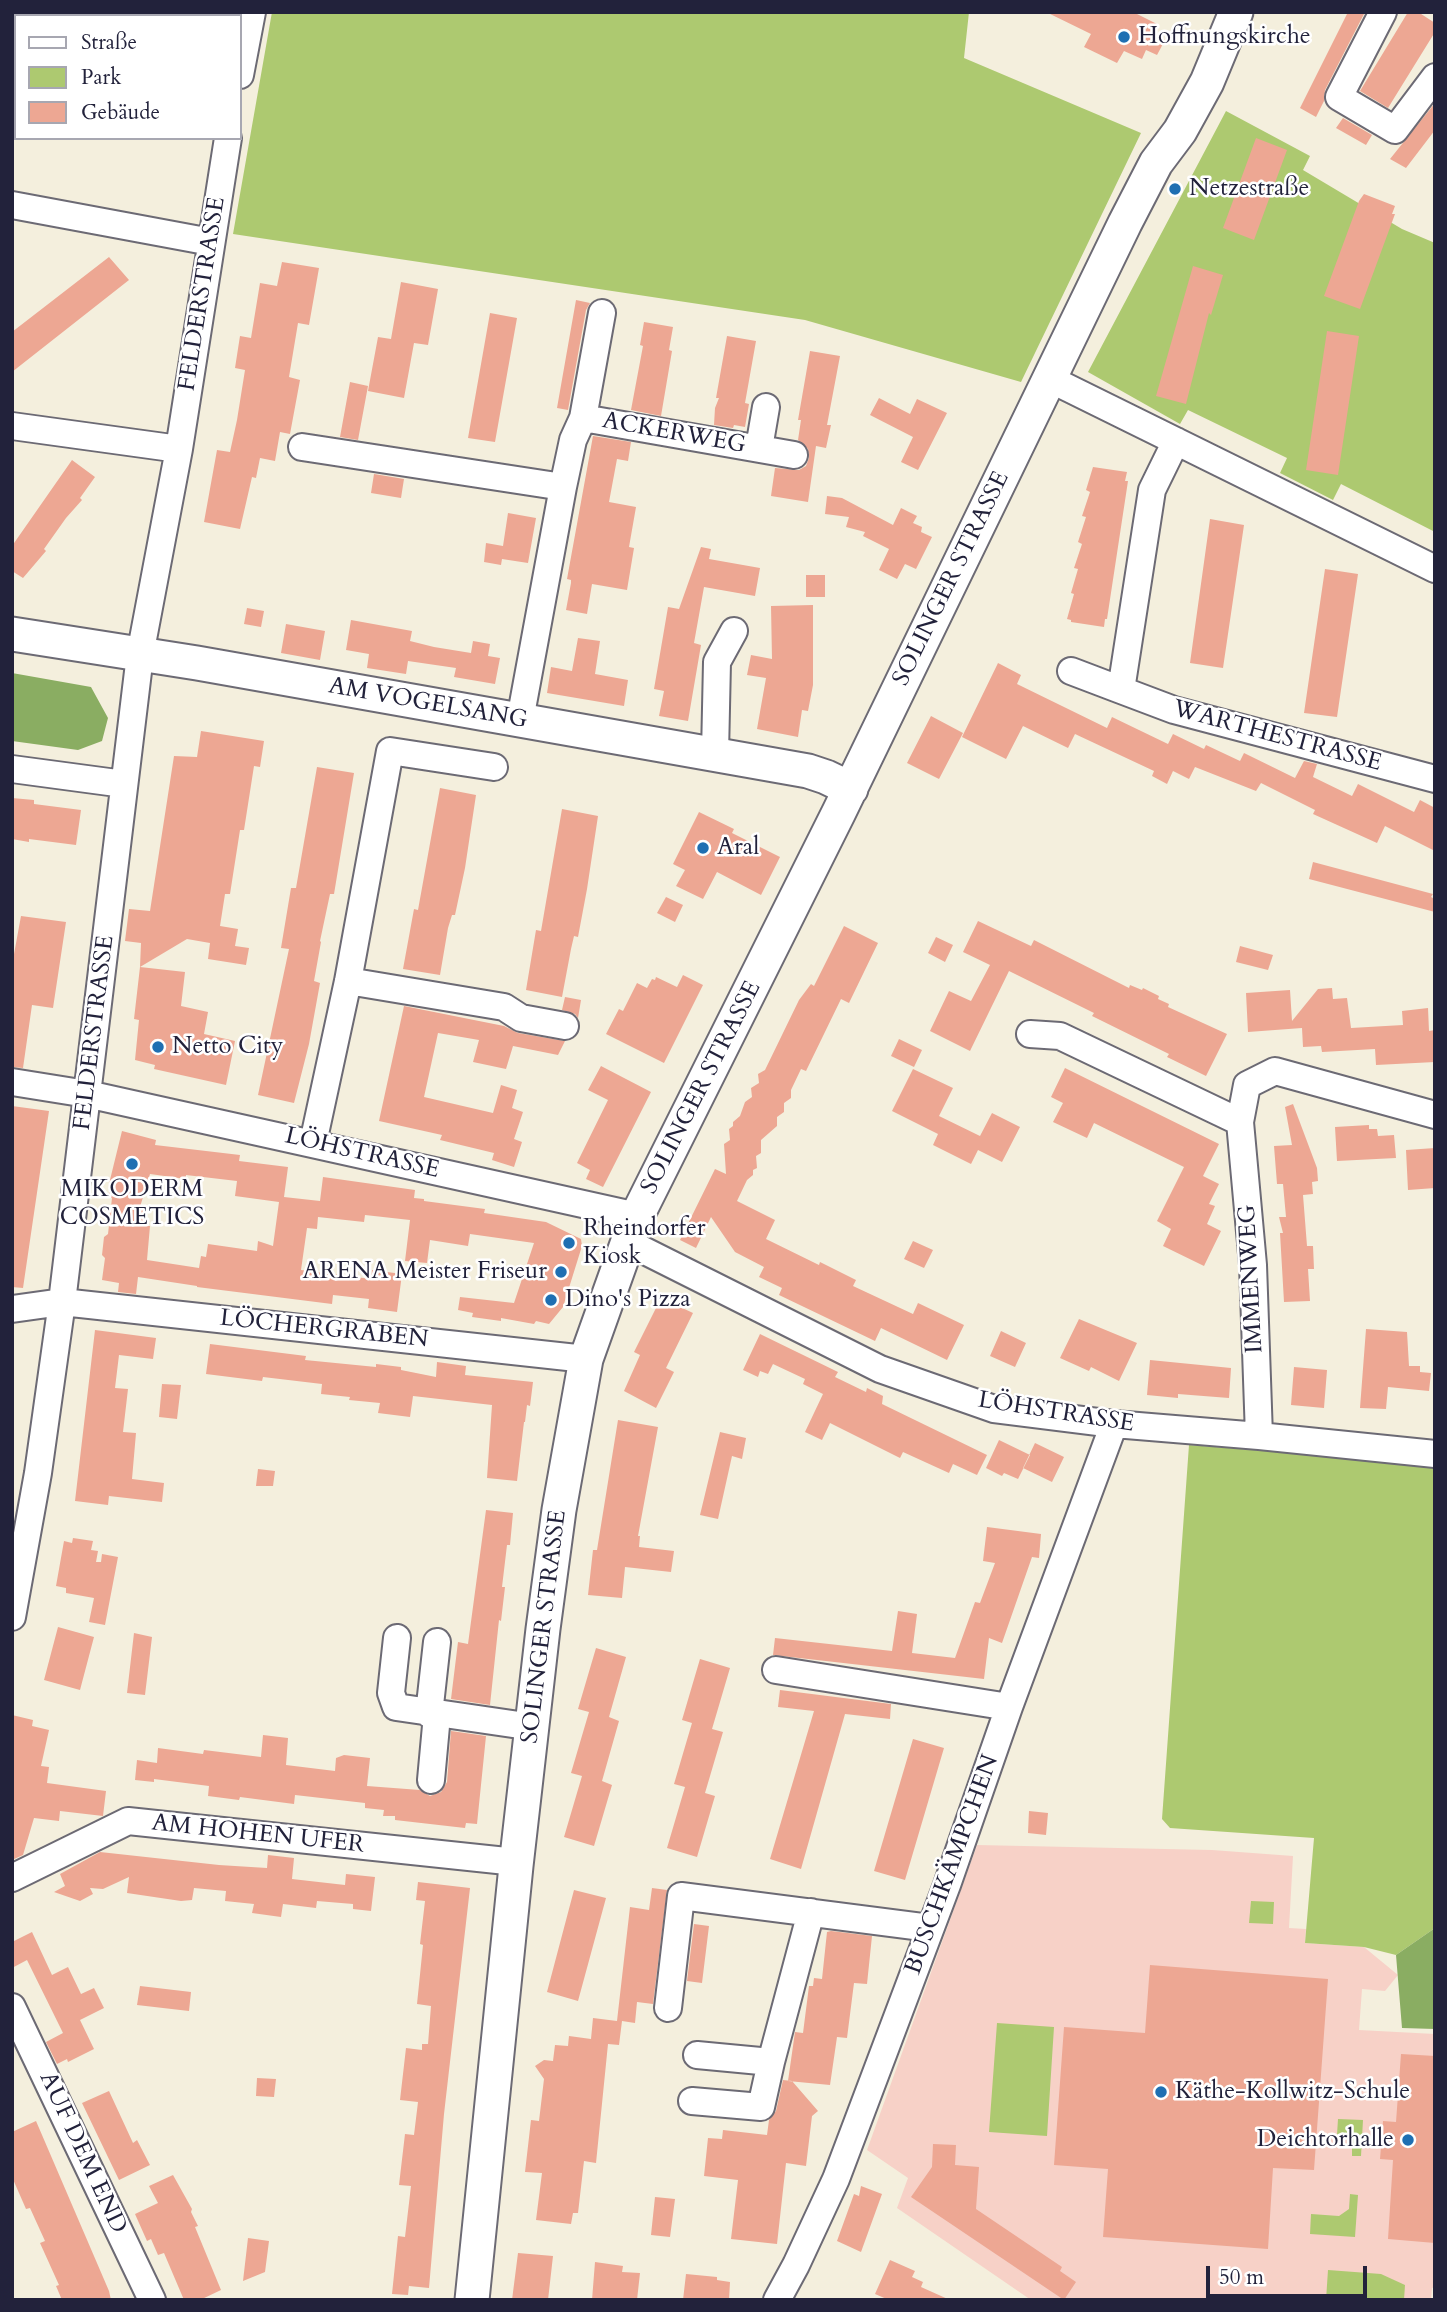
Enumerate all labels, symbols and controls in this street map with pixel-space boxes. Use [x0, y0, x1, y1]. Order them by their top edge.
legend [14, 14, 242, 140]
place label: Hoffnungskirche [1138, 23, 1311, 51]
text: Straße [81, 28, 137, 57]
marker: Hoffnungskirche [1116, 29, 1132, 45]
text: Park [81, 63, 121, 92]
text: Gebäude [81, 98, 160, 127]
place label: Netzestraße [1189, 175, 1310, 203]
marker: Netzestraße [1167, 181, 1183, 197]
street label: FELDERSTRASSE [173, 195, 233, 393]
street label: ACKERWEG [600, 407, 748, 461]
street label: SOLINGER STRASSE [888, 467, 1016, 691]
street label: AM VOGELSANG [326, 672, 530, 736]
street label: WARTHESTRASSE [1169, 695, 1385, 779]
place label: Aral [717, 834, 759, 862]
marker: Aral [695, 840, 711, 856]
street label: FELDERSTRASSE [69, 934, 121, 1132]
street label: SOLINGER STRASSE [636, 977, 768, 1199]
place label: Netto City [172, 1033, 283, 1061]
marker: Netto City [150, 1039, 166, 1055]
street label: LÖHSTRASSE [282, 1122, 442, 1186]
marker: MIKODERM COSMETICS [124, 1156, 140, 1172]
place label: MIKODERM COSMETICS [60, 1176, 204, 1232]
street label: IMMENWEG [1234, 1204, 1270, 1354]
place label: Rheindorfer Kiosk [583, 1215, 706, 1271]
marker: Rheindorfer Kiosk [561, 1235, 577, 1251]
place label: ARENA Meister Friseur [302, 1258, 547, 1286]
marker: ARENA Meister Friseur [553, 1264, 569, 1280]
place label: Dino's Pizza [565, 1286, 691, 1314]
marker: Dino's Pizza [543, 1292, 559, 1308]
street label: LÖCHERGRABEN [218, 1305, 430, 1355]
street label: LÖHSTRASSE [976, 1386, 1136, 1440]
street label: SOLINGER STRASSE [516, 1509, 574, 1745]
street label: BUSCHKÄMPCHEN [900, 1751, 1006, 1979]
street label: AM HOHEN UFER [150, 1810, 366, 1860]
street label: AUF DEM END [32, 2068, 132, 2238]
place label: Käthe-Kollwitz-Schule [1175, 2078, 1410, 2106]
marker: Käthe-Kollwitz-Schule [1153, 2084, 1169, 2100]
place label: Deichtorhalle [1257, 2126, 1394, 2154]
marker: Deichtorhalle [1400, 2132, 1416, 2148]
scale bar [1209, 2252, 1370, 2296]
text: 50 m [1219, 2263, 1264, 2292]

